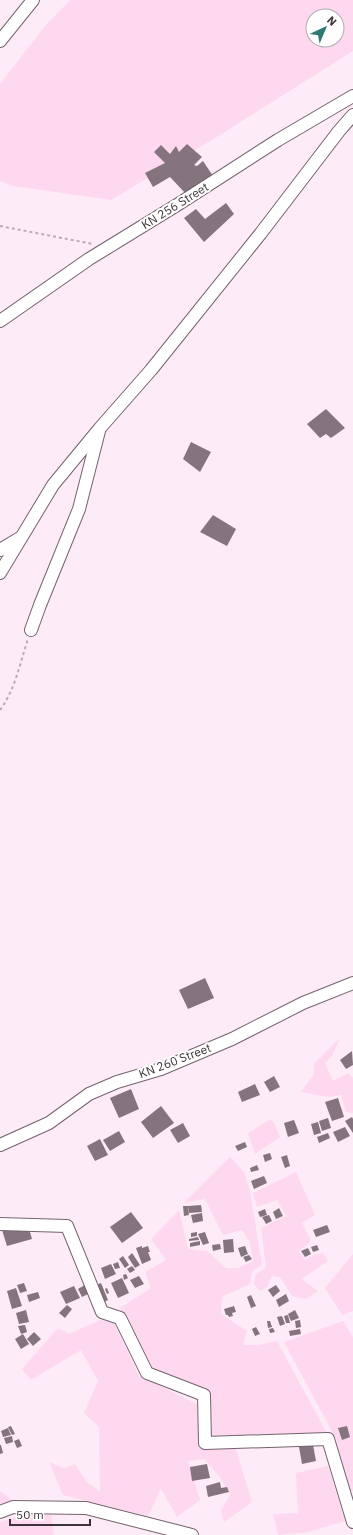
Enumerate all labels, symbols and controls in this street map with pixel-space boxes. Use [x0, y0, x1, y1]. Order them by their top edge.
north arrow [305, 8, 345, 48]
text: N [324, 13, 340, 29]
street label: KN 256 Street [138, 179, 211, 232]
street label: KN 260 Street [137, 1040, 213, 1081]
scale bar [10, 1501, 90, 1527]
text: 50 m [16, 1507, 44, 1522]

